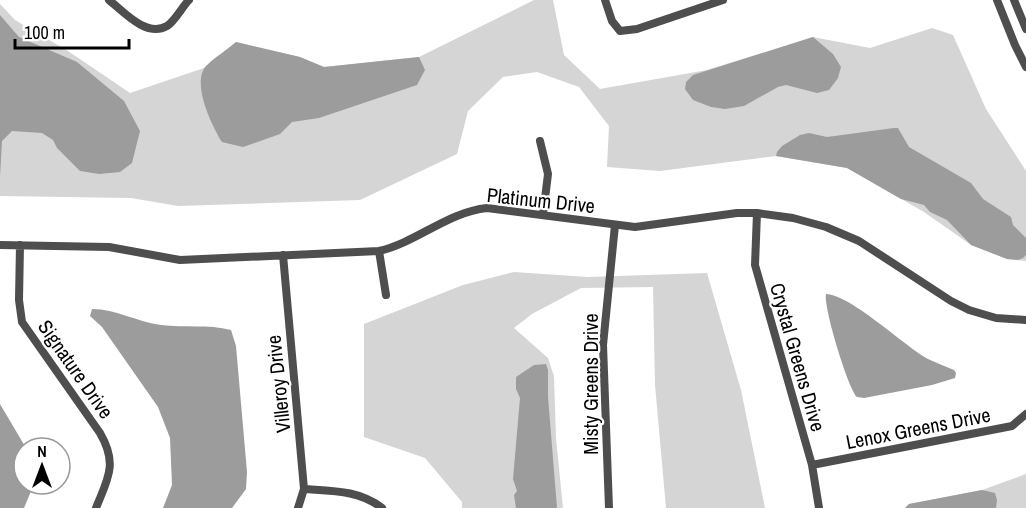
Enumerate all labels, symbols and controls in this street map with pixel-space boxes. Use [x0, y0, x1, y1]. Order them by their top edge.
scale bar [15, 12, 129, 50]
text: 100 m [24, 20, 65, 45]
street label: Platinum Drive [486, 181, 596, 219]
street label: Crystal Greens Drive [764, 280, 832, 434]
street label: Misty Greens Drive [577, 313, 604, 455]
street label: Signature Drive [32, 314, 120, 424]
street label: Villeroy Drive [259, 334, 297, 434]
street label: Lenox Greens Drive [843, 401, 993, 455]
north arrow [12, 436, 72, 496]
text: N [37, 440, 47, 462]

